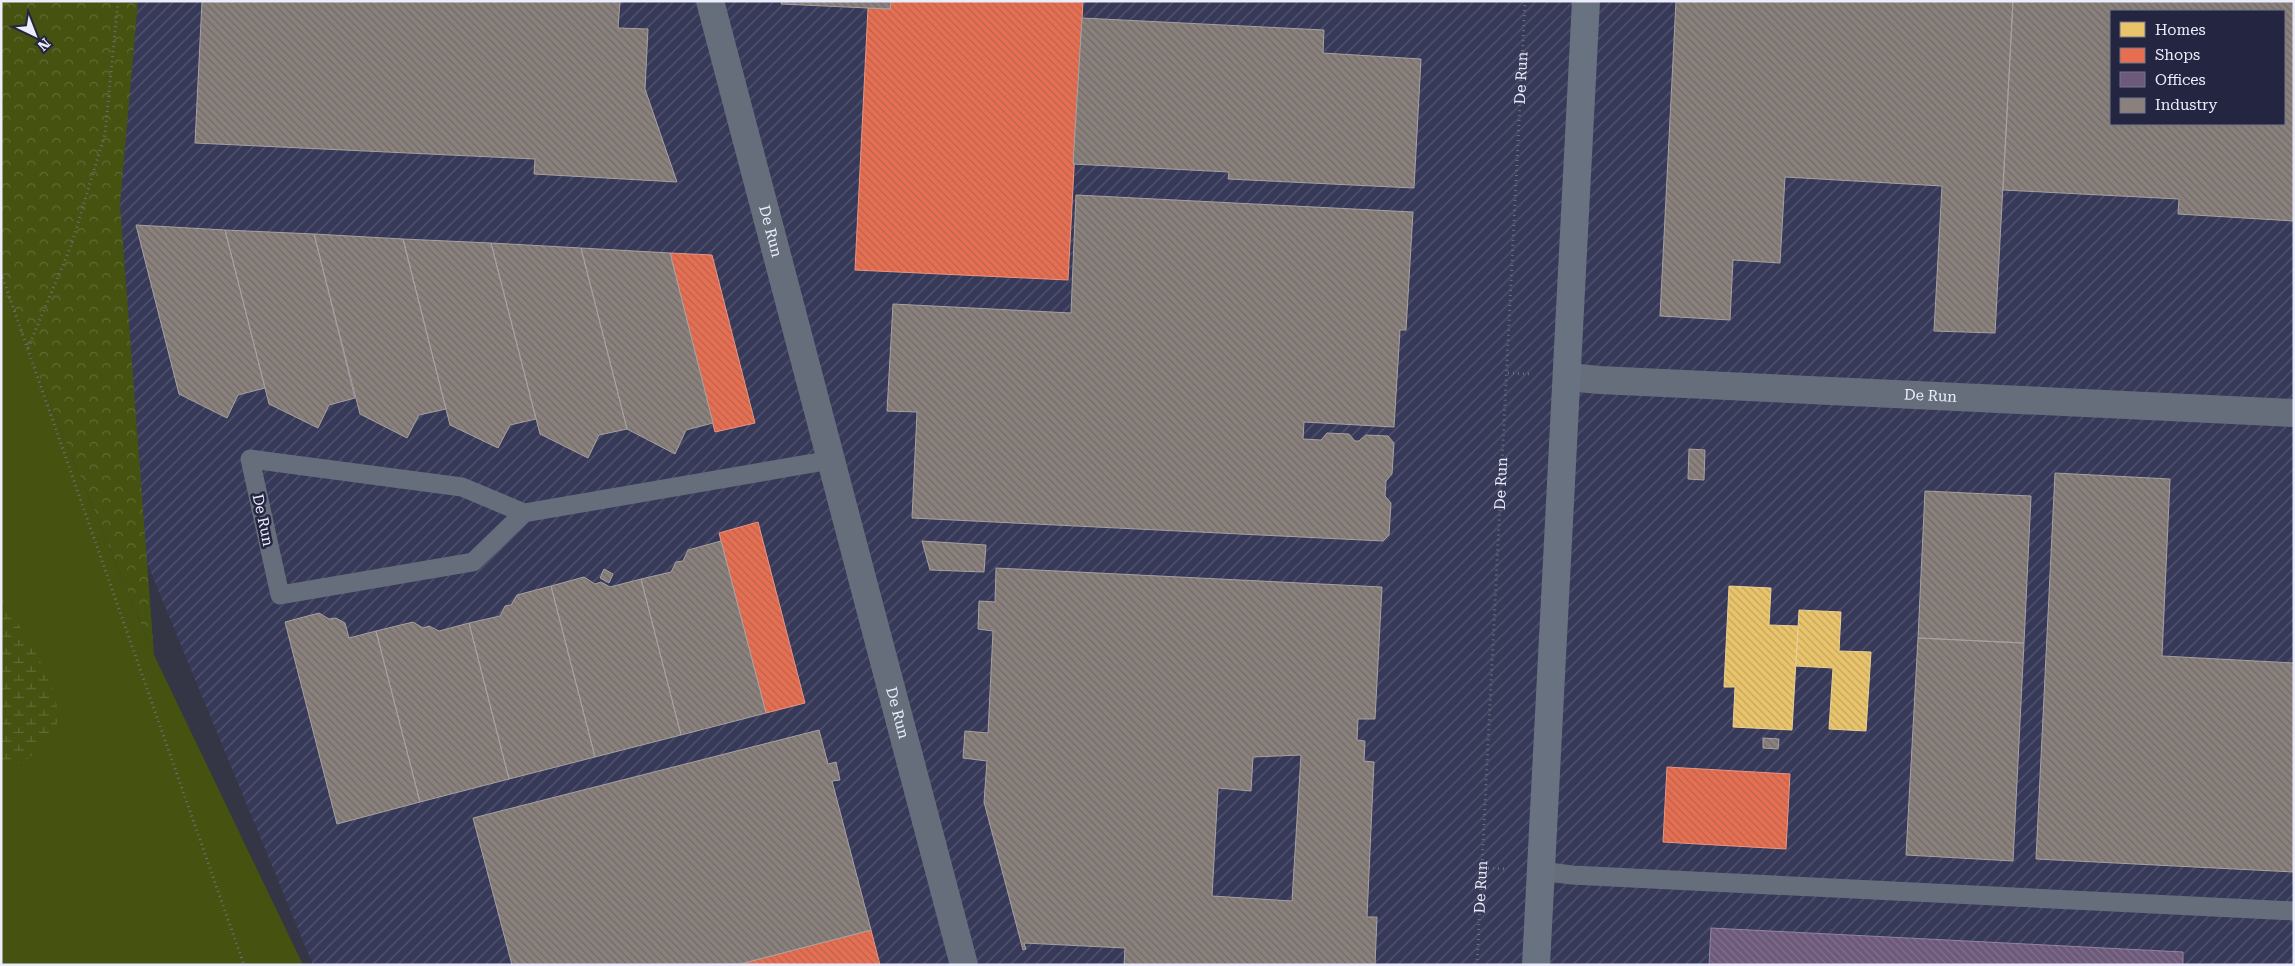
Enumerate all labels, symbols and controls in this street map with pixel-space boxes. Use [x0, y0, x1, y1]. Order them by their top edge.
north arrow [10, 10, 60, 60]
legend [2110, 10, 2285, 125]
text: Homes [2155, 21, 2206, 39]
text: N [34, 35, 53, 54]
text: Shops [2155, 46, 2200, 64]
street label: De Run [1511, 51, 1531, 105]
text: Offices [2155, 71, 2206, 89]
text: Industry [2155, 96, 2217, 114]
street label: De Run [755, 203, 786, 259]
street label: De Run [1904, 385, 1958, 406]
street label: De Run [1491, 456, 1511, 510]
street label: De Run [249, 492, 277, 548]
street label: De Run [882, 685, 913, 741]
street label: De Run [1471, 860, 1491, 914]

